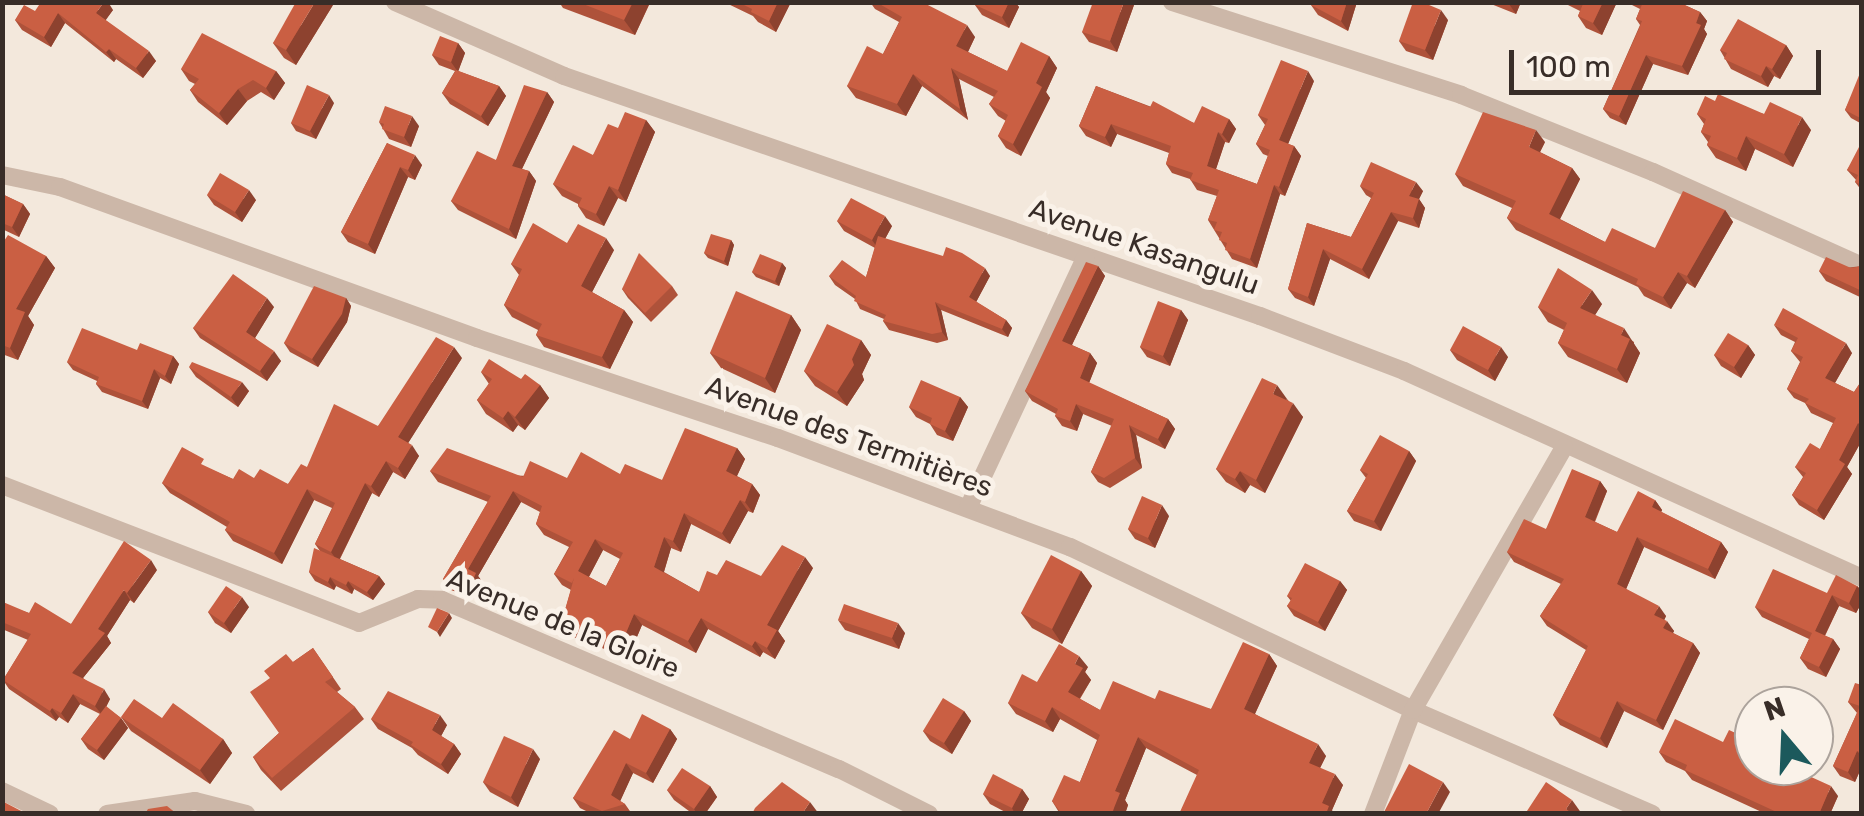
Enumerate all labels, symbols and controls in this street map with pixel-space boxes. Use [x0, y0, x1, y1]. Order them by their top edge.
scale bar [1514, 30, 1826, 92]
text: 100 m [1526, 49, 1611, 85]
street label: Avenue Kasangulu [1025, 192, 1263, 302]
street label: Avenue des Termitières [701, 369, 997, 505]
street label: Avenue de la Gloire [442, 562, 684, 686]
north arrow [1734, 686, 1834, 786]
text: N [1760, 690, 1790, 728]

